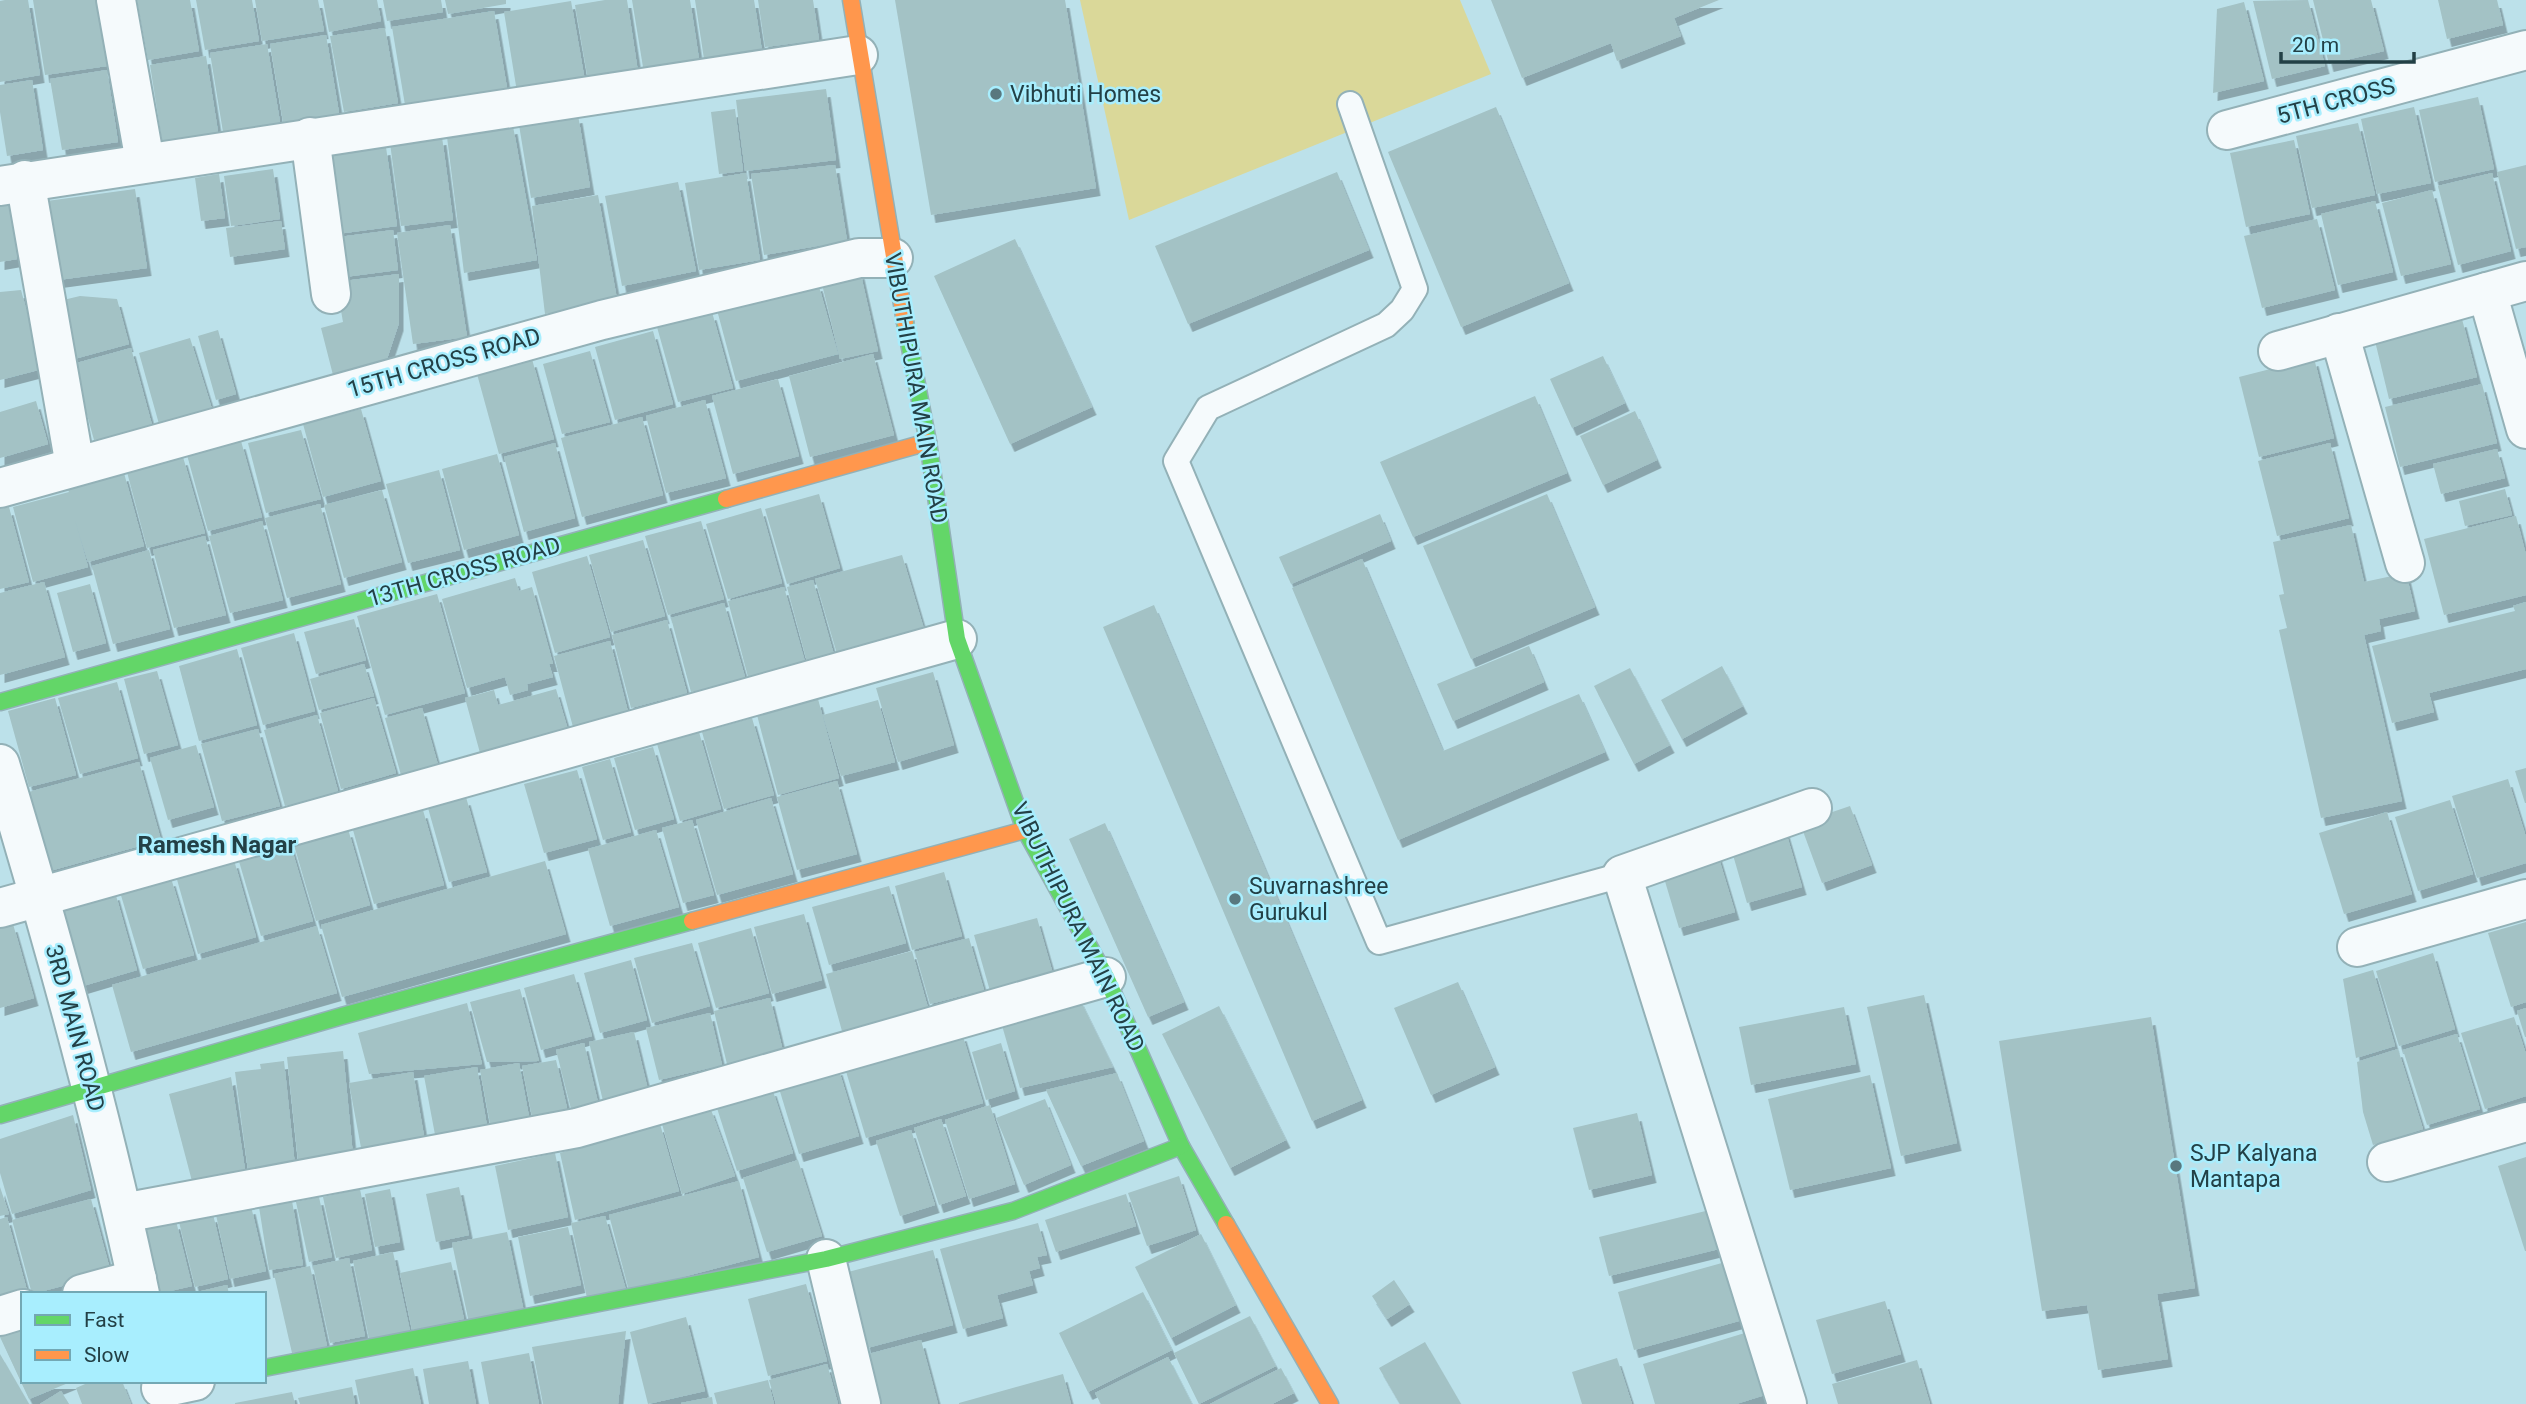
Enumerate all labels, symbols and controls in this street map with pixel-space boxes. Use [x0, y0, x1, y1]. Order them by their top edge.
scale bar [2281, 21, 2414, 65]
text: 20 m [2292, 33, 2339, 57]
street label: 5TH CROSS [2274, 72, 2398, 130]
place label: Vibhuti Homes [1010, 81, 1161, 108]
marker: Vibhuti Homes [988, 86, 1004, 102]
street label: VIBUTHIPURA MAIN ROAD [879, 251, 953, 525]
street label: 15TH CROSS ROAD [344, 323, 544, 403]
street label: 13TH CROSS ROAD [364, 532, 564, 612]
street label: VIBUTHIPURA MAIN ROAD [1006, 798, 1150, 1056]
district label: Ramesh Nagar [138, 831, 297, 859]
place label: Suvarnashree Gurukul [1249, 873, 1388, 926]
marker: Suvarnashree Gurukul [1227, 891, 1243, 907]
street label: 3RD MAIN ROAD [40, 942, 110, 1114]
place label: SJP Kalyana Mantapa [2190, 1140, 2318, 1193]
marker: SJP Kalyana Mantapa [2168, 1158, 2184, 1174]
legend [21, 1292, 266, 1383]
text: Fast [84, 1308, 125, 1332]
text: Slow [84, 1343, 130, 1367]

